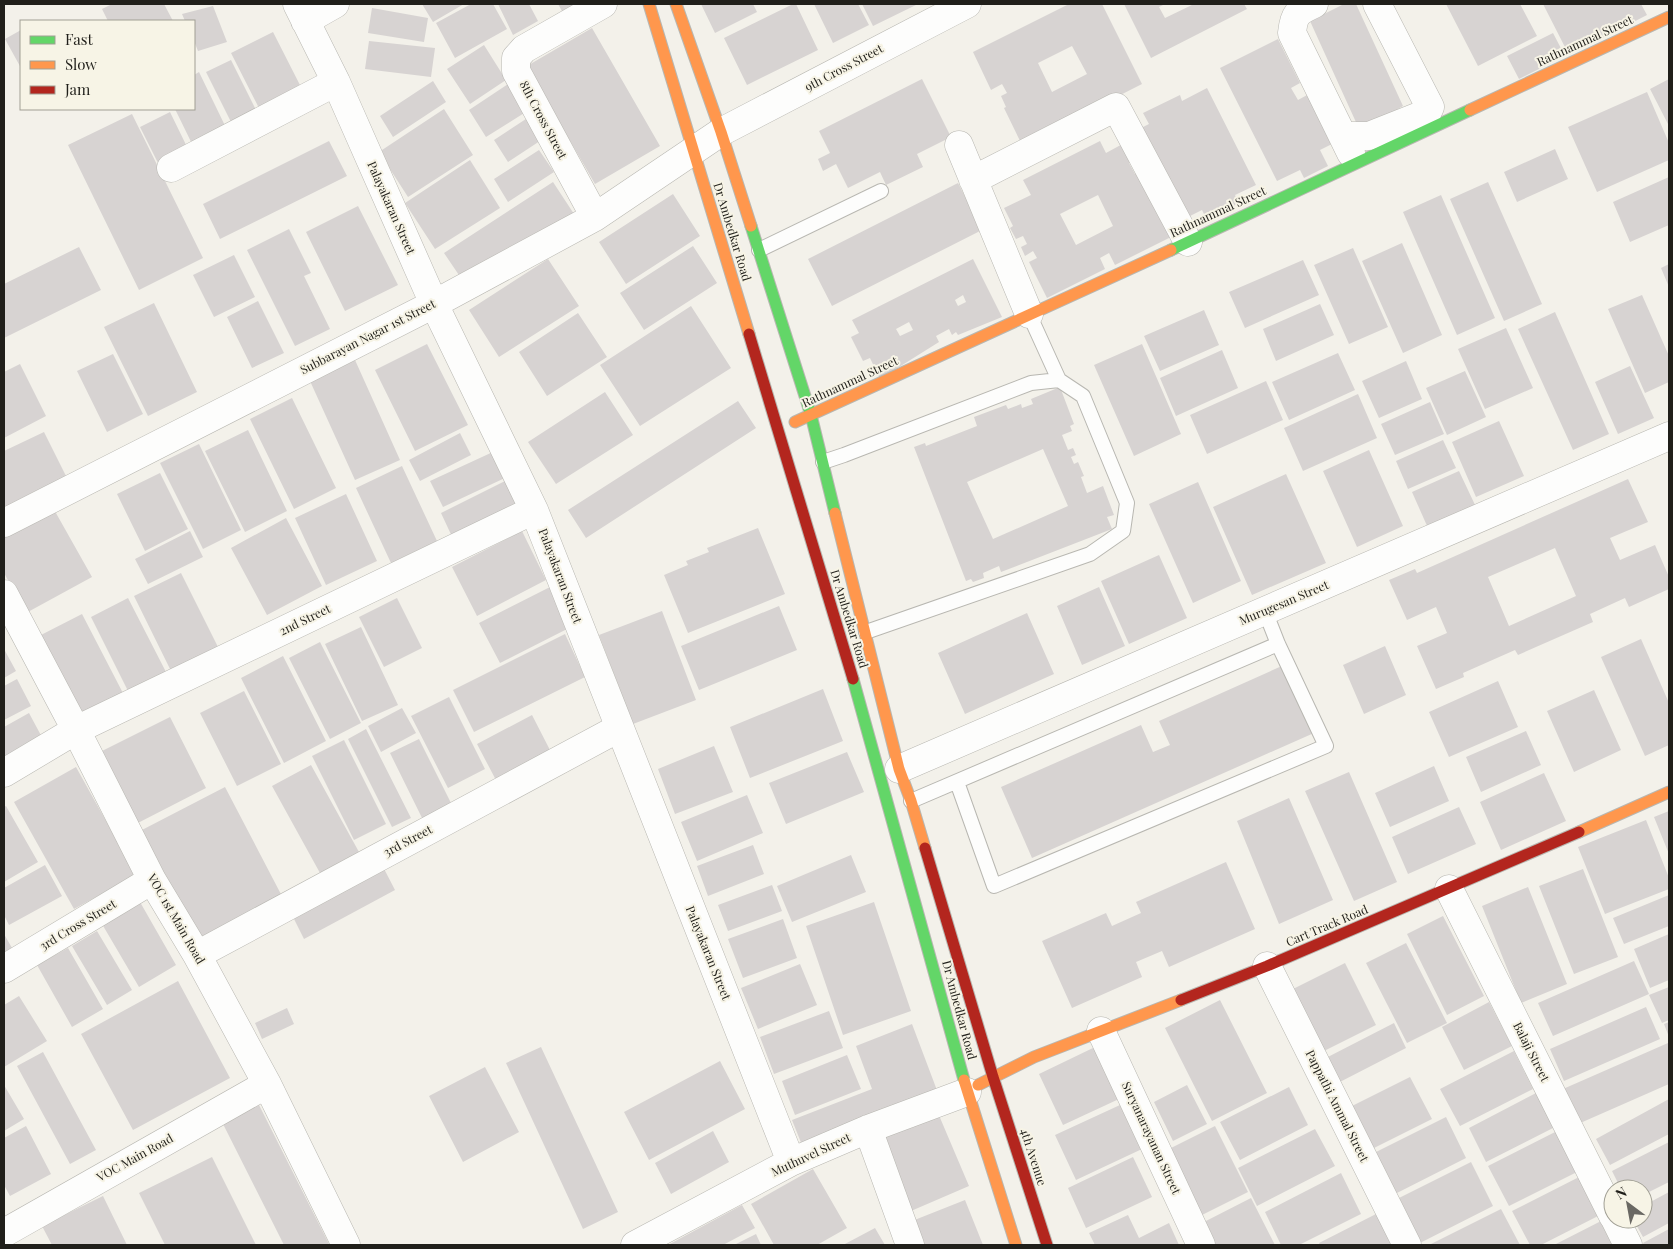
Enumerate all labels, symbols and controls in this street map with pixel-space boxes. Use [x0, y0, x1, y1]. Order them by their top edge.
street label: Rathnammal Street [1534, 11, 1636, 69]
legend [20, 20, 195, 110]
text: Fast [65, 29, 94, 49]
street label: 9th Cross Street [802, 39, 886, 94]
text: Slow [65, 54, 97, 74]
street label: 8th Cross Street [517, 78, 572, 162]
text: Jam [64, 79, 91, 99]
street label: Palayakaran Street [364, 158, 420, 257]
street label: Dr Ambedkar Road [710, 180, 756, 283]
street label: Rathnammal Street [1167, 182, 1269, 240]
street label: Subbarayan Nagar 1st Street [297, 295, 439, 377]
street label: Rathnammal Street [799, 352, 901, 410]
street label: Palayakaran Street [535, 526, 587, 626]
street label: Dr Ambedkar Road [827, 567, 873, 670]
street label: Murugesan Street [1236, 576, 1331, 628]
street label: 2nd Street [276, 600, 334, 638]
street label: 3rd Street [381, 820, 435, 860]
street label: VOC 1st Main Road [144, 870, 209, 967]
street label: 3rd Cross Street [36, 895, 119, 953]
street label: Cart Track Road [1283, 901, 1370, 950]
street label: Palayakaran Street [683, 903, 735, 1003]
street label: Dr Ambedkar Road [939, 958, 981, 1061]
street label: Balaji Street [1510, 1019, 1554, 1085]
street label: Pappathi Ammal Street [1303, 1047, 1373, 1165]
street label: Suryanarayanan Street [1119, 1079, 1185, 1197]
street label: 4th Avenue [1017, 1126, 1051, 1187]
street label: Muthuvel Street [768, 1128, 854, 1180]
street label: VOC Main Road [93, 1130, 176, 1185]
north arrow [1603, 1179, 1653, 1229]
text: N [1612, 1182, 1630, 1203]

